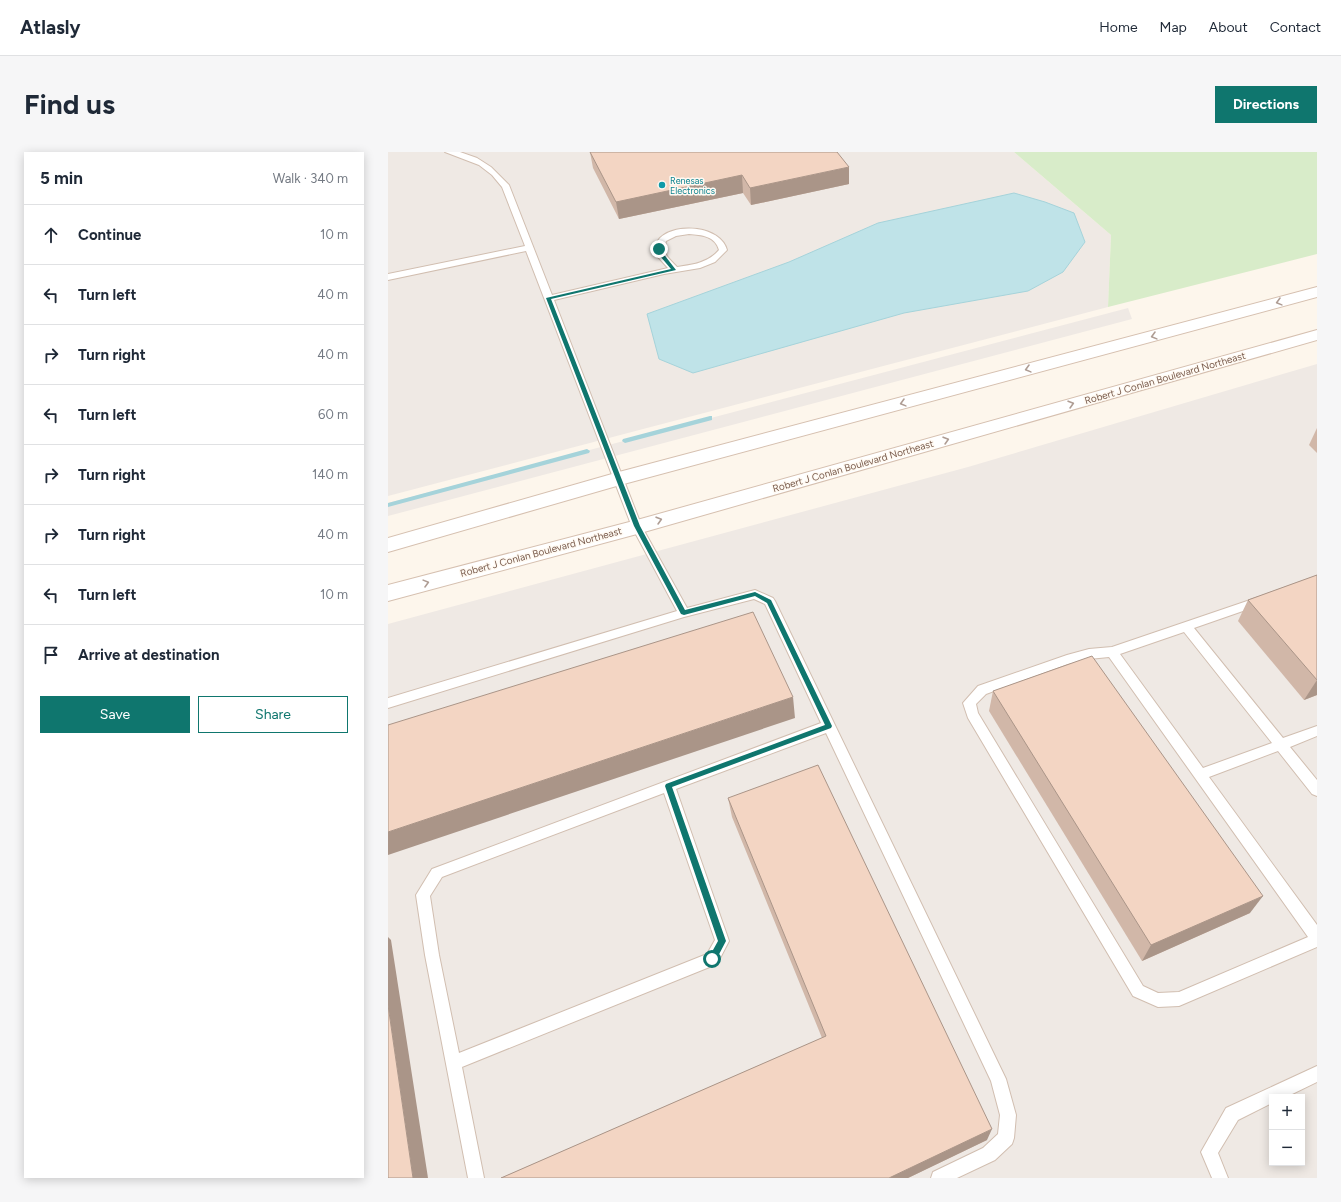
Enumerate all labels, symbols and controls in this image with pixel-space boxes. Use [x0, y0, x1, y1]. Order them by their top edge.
text: Atlasly [20, 16, 80, 39]
text: Home [1099, 19, 1138, 36]
text: Map [1160, 19, 1187, 36]
text: About [1209, 19, 1248, 36]
text: Contact [1270, 19, 1321, 36]
button: Directions [1215, 86, 1317, 123]
text: Find us [24, 87, 115, 121]
text: 5 min [40, 168, 83, 188]
text: Walk · 340 m [273, 171, 348, 186]
place label: Renesas Electronics [670, 175, 715, 196]
marker: Renesas Electronics [657, 180, 667, 190]
icon: ahead [40, 224, 62, 246]
text: Continue [78, 226, 141, 244]
text: 10 m [320, 227, 348, 242]
route end [650, 240, 668, 258]
icon: left [40, 284, 62, 306]
text: Turn left [78, 286, 136, 304]
text: 40 m [317, 287, 348, 302]
one-way arrow [1276, 297, 1283, 306]
one-way arrow [1151, 331, 1158, 340]
icon: right [40, 344, 62, 366]
text: Turn right [78, 346, 146, 364]
text: 40 m [317, 347, 348, 362]
street label: Robert J Conlan Boulevard Northeast [1083, 349, 1247, 407]
one-way arrow [1025, 365, 1031, 373]
one-way arrow [899, 398, 906, 407]
one-way arrow [1068, 401, 1075, 409]
icon: left [40, 404, 62, 426]
text: Turn left [78, 406, 136, 424]
text: 60 m [318, 407, 348, 422]
one-way arrow [942, 436, 949, 445]
street label: Robert J Conlan Boulevard Northeast [771, 437, 935, 495]
icon: right [40, 464, 62, 486]
text: Turn right [78, 466, 146, 484]
text: 140 m [312, 467, 348, 482]
one-way arrow [656, 516, 663, 525]
icon: right [40, 524, 62, 546]
street label: Robert J Conlan Boulevard Northeast [459, 524, 623, 580]
text: Turn right [78, 526, 146, 544]
text: 40 m [317, 527, 348, 542]
one-way arrow [422, 579, 429, 588]
icon: left [40, 584, 62, 606]
text: Turn left [78, 586, 136, 604]
text: 10 m [320, 587, 348, 602]
icon: arrive [40, 644, 62, 666]
text: Arrive at destination [78, 646, 219, 664]
button: Save [40, 696, 190, 733]
button: Share [198, 696, 348, 733]
route start [703, 950, 721, 968]
map controls [1269, 1094, 1305, 1166]
button: + [1269, 1094, 1305, 1130]
button: − [1269, 1130, 1305, 1166]

